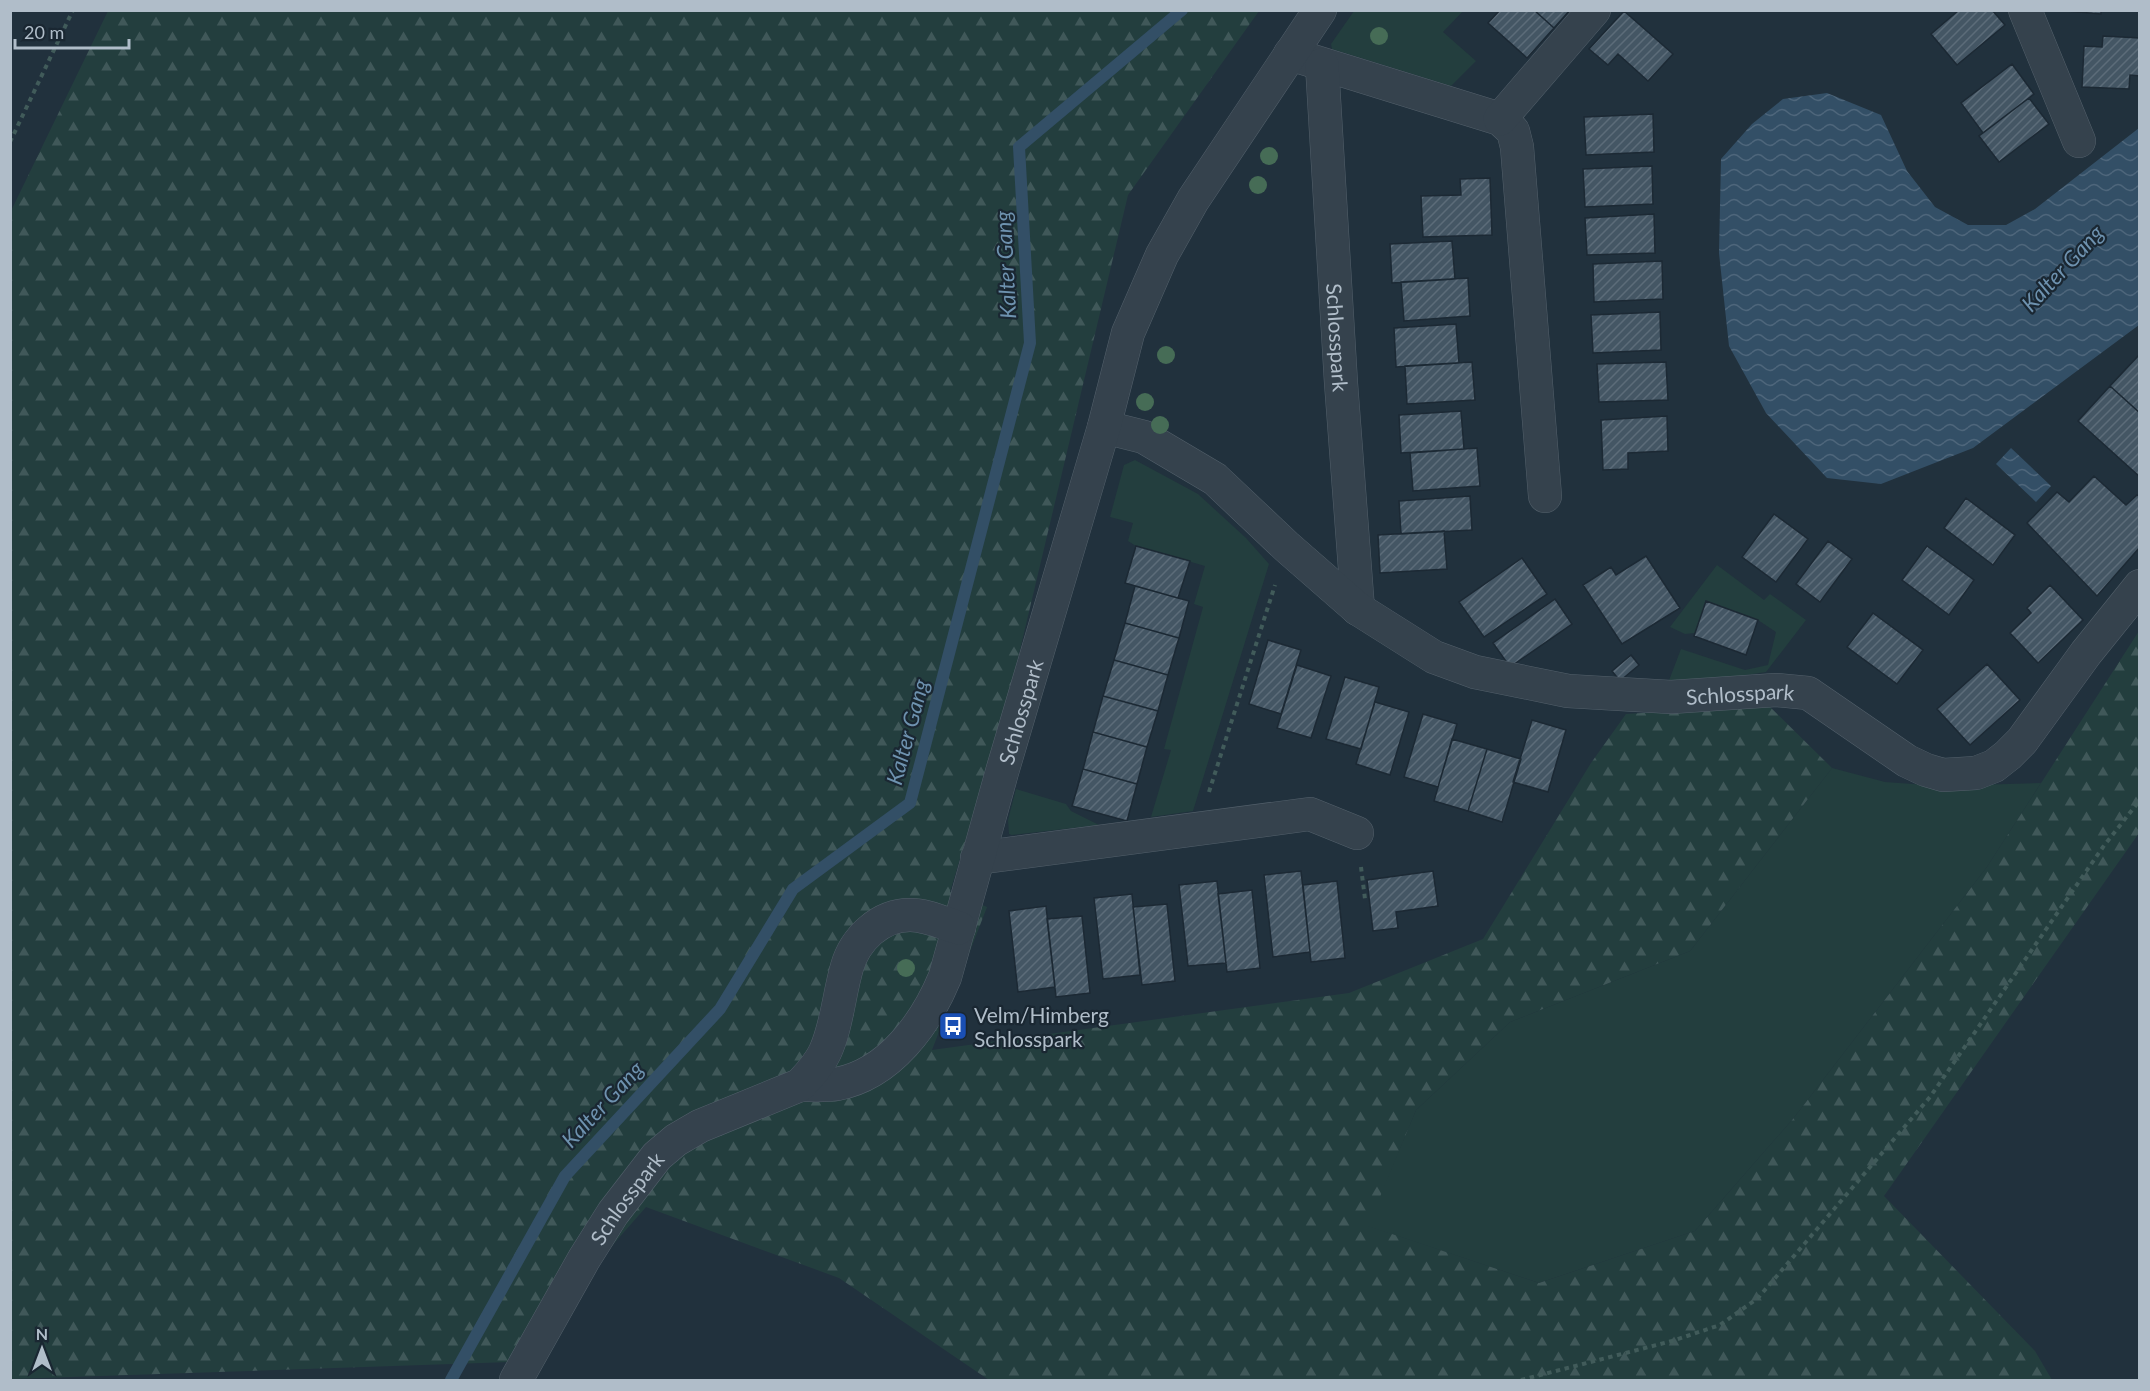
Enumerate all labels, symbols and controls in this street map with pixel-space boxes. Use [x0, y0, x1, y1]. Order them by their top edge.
scale bar [15, 12, 129, 50]
text: 20 m [24, 21, 64, 43]
water label: Kalter Gang [989, 210, 1021, 320]
water label: Kalter Gang [2015, 219, 2109, 317]
street label: Schlosspark [1323, 283, 1354, 393]
street label: Schlosspark [992, 656, 1047, 767]
water label: Kalter Gang [880, 676, 934, 788]
street label: Schlosspark [1685, 678, 1796, 708]
place label: Velm/Himberg Schlosspark [974, 1002, 1109, 1051]
bus stop icon: Velm/Himberg Schlosspark [937, 1010, 969, 1042]
water label: Kalter Gang [555, 1055, 649, 1153]
street label: Schlosspark [584, 1146, 668, 1249]
north arrow [12, 1319, 72, 1379]
text: N [36, 1324, 48, 1343]

